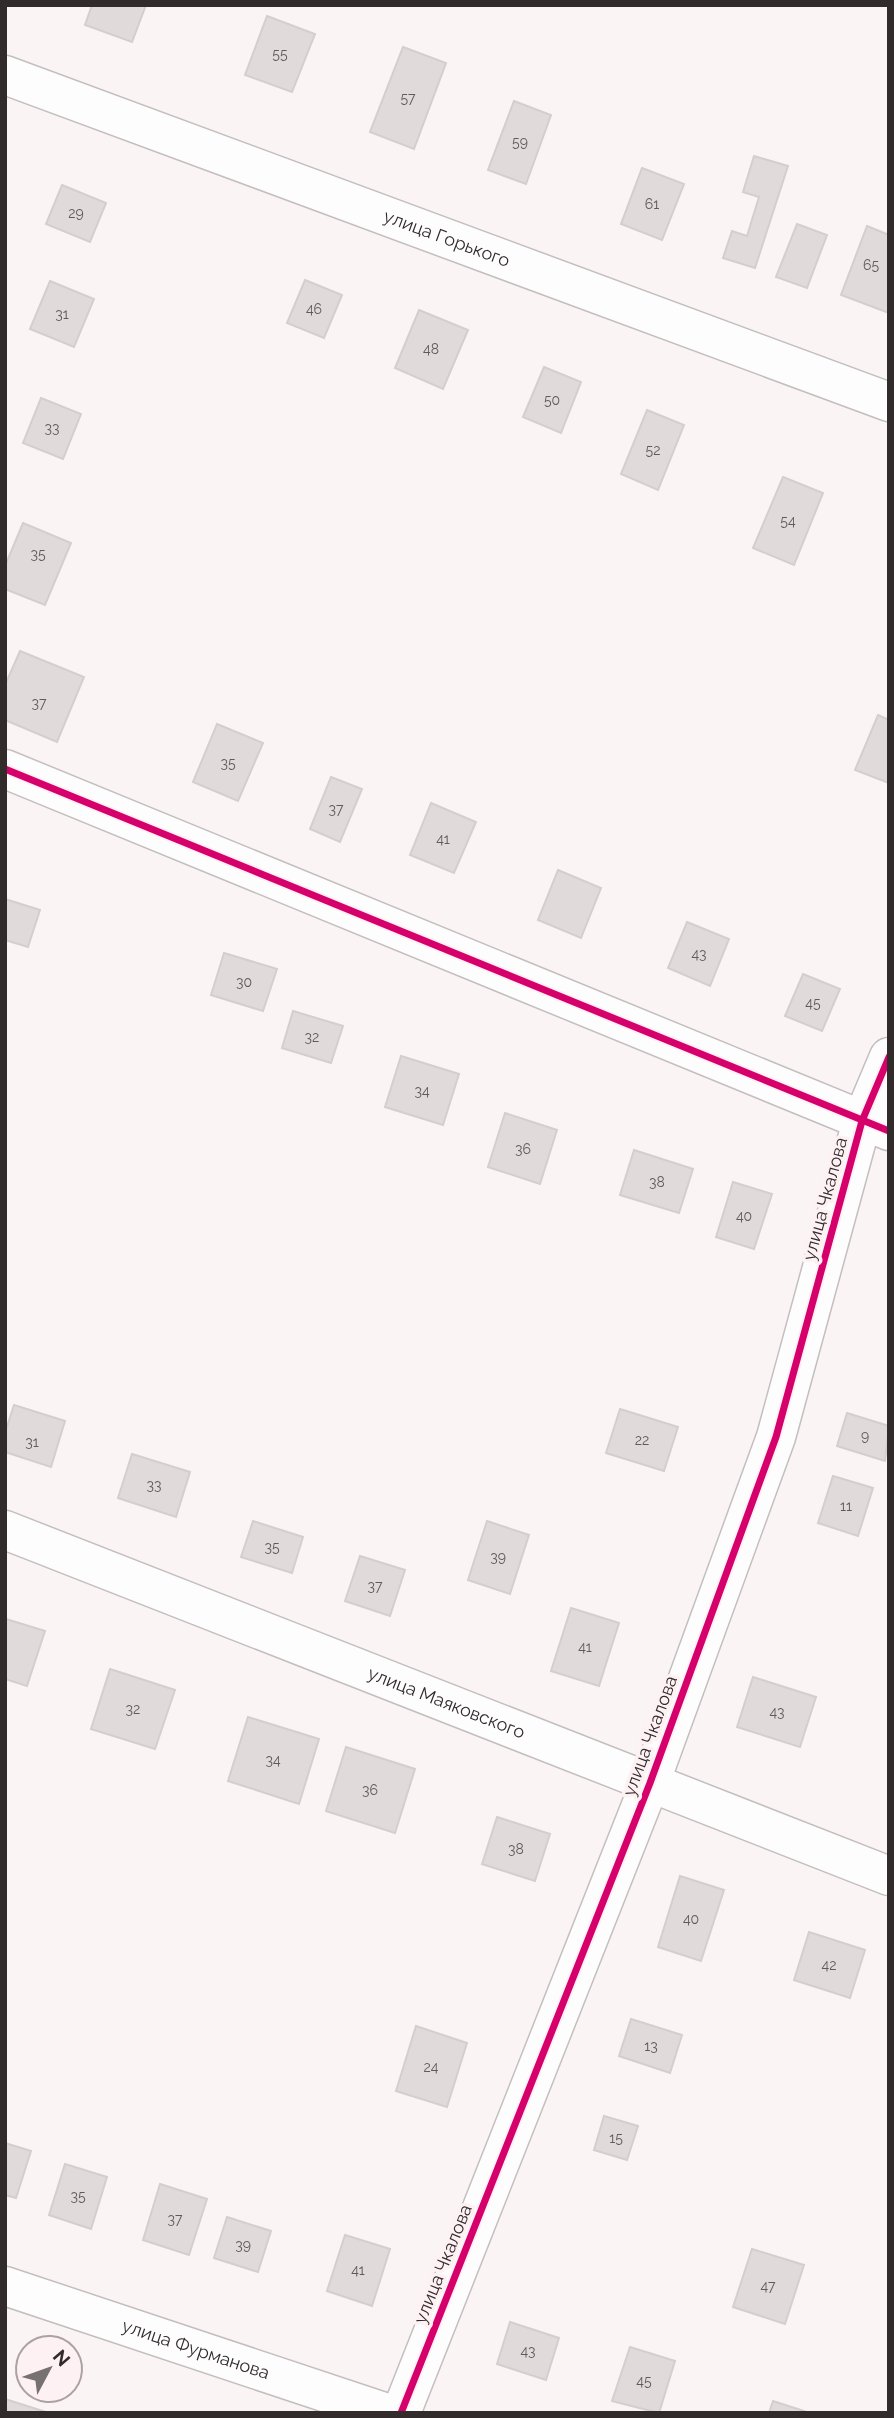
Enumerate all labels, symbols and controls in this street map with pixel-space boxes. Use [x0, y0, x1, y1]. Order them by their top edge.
house number: 55 [272, 46, 288, 62]
house number: 57 [400, 90, 416, 106]
house number: 59 [512, 134, 528, 150]
house number: 61 [645, 196, 659, 212]
house number: 29 [68, 205, 84, 221]
street label: улица Горького [381, 205, 513, 271]
house number: 65 [863, 257, 879, 273]
house number: 46 [306, 301, 322, 317]
house number: 31 [55, 306, 69, 322]
house number: 48 [423, 341, 439, 357]
house number: 50 [544, 392, 560, 408]
house number: 33 [45, 420, 59, 436]
house number: 52 [646, 442, 660, 458]
house number: 54 [780, 513, 796, 529]
house number: 35 [30, 546, 46, 562]
house number: 37 [32, 695, 47, 711]
house number: 35 [220, 755, 236, 771]
house number: 37 [329, 801, 344, 817]
house number: 41 [436, 831, 450, 847]
house number: 43 [691, 946, 707, 962]
house number: 30 [236, 974, 252, 990]
house number: 45 [805, 995, 821, 1011]
house number: 32 [305, 1029, 319, 1045]
house number: 34 [414, 1083, 430, 1099]
street label: улица Чкалова [798, 1135, 851, 1263]
house number: 36 [515, 1141, 531, 1157]
house number: 38 [649, 1174, 665, 1190]
house number: 40 [736, 1208, 752, 1224]
house number: 9 [861, 1428, 869, 1444]
house number: 22 [635, 1432, 649, 1448]
house number: 31 [25, 1434, 39, 1450]
house number: 33 [147, 1477, 161, 1493]
house number: 11 [840, 1498, 852, 1514]
house number: 35 [264, 1539, 280, 1555]
house number: 39 [490, 1549, 506, 1565]
house number: 37 [368, 1578, 383, 1594]
house number: 41 [578, 1639, 592, 1655]
street label: улица Маяковского [365, 1662, 528, 1743]
street label: улица Чкалова [618, 1673, 681, 1799]
house number: 32 [126, 1701, 140, 1717]
house number: 43 [769, 1704, 785, 1720]
house number: 34 [265, 1752, 281, 1768]
house number: 36 [362, 1782, 378, 1798]
house number: 38 [508, 1841, 524, 1857]
house number: 40 [683, 1911, 699, 1927]
house number: 42 [822, 1957, 836, 1973]
house number: 13 [644, 2038, 658, 2054]
house number: 24 [424, 2059, 439, 2075]
house number: 15 [609, 2130, 623, 2146]
house number: 35 [70, 2188, 86, 2204]
street label: улица Чкалова [409, 2201, 476, 2326]
house number: 37 [168, 2211, 183, 2227]
house number: 39 [235, 2237, 251, 2253]
house number: 41 [351, 2262, 365, 2278]
house number: 47 [760, 2278, 776, 2294]
street label: улица Фурманова [119, 2315, 272, 2383]
north arrow [14, 2334, 84, 2404]
house number: 43 [520, 2343, 536, 2359]
text: N [49, 2345, 75, 2371]
house number: 45 [636, 2373, 652, 2389]

